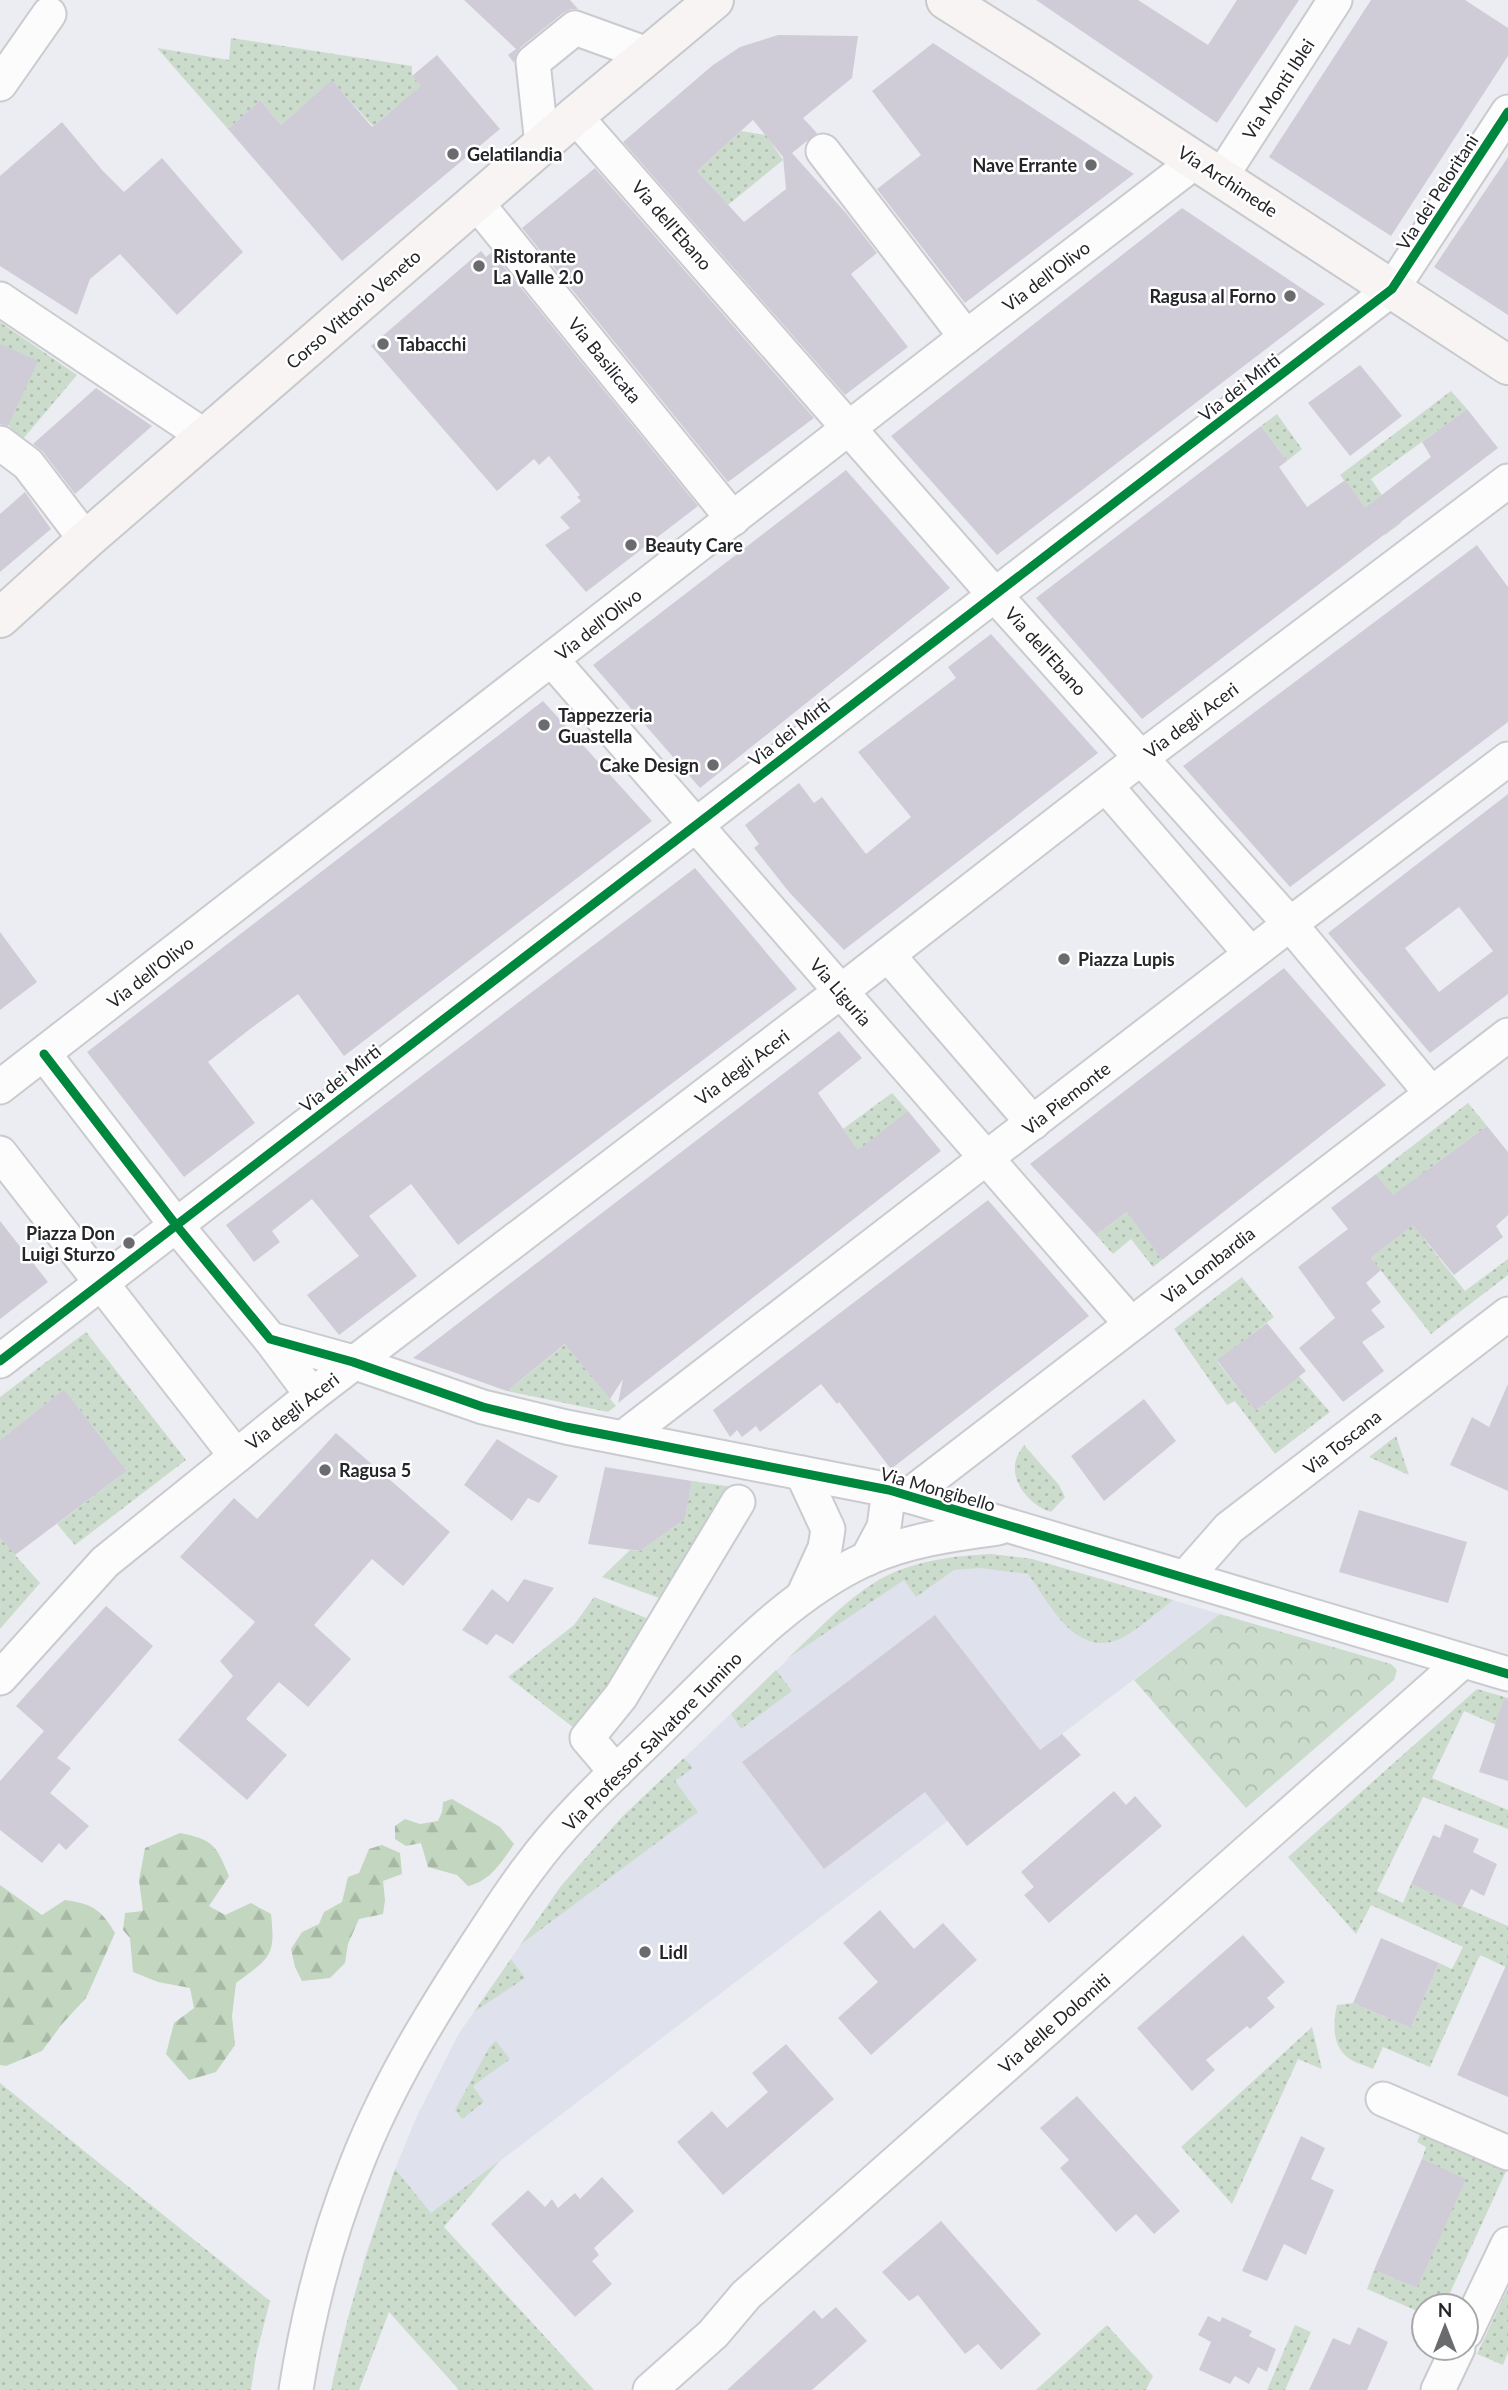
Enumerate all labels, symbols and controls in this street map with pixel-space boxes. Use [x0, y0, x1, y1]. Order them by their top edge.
street label: Via Monti Iblei [1237, 35, 1319, 143]
street label: Via dei Peloritani [1391, 130, 1483, 254]
street label: Via Archimede [1174, 141, 1282, 221]
place label: Gelatilandia [467, 143, 562, 165]
marker: Gelatilandia [445, 146, 461, 162]
place label: Nave Errante [972, 154, 1077, 176]
marker: Nave Errante [1083, 157, 1099, 173]
street label: Via dell'Ebano [627, 176, 717, 274]
street label: Via dell'Olivo [998, 236, 1094, 316]
street label: Corso Vittorio Veneto [281, 245, 425, 373]
place label: Ristorante La Valle 2.0 [493, 245, 584, 288]
marker: Ristorante La Valle 2.0 [471, 258, 487, 274]
place label: Ragusa al Forno [1149, 285, 1276, 307]
marker: Ragusa al Forno [1282, 288, 1298, 304]
street label: Via Basilicata [564, 313, 646, 407]
place label: Tabacchi [397, 333, 466, 355]
marker: Tabacchi [375, 336, 391, 352]
street label: Via dei Mirti [1194, 348, 1284, 426]
place label: Beauty Care [645, 534, 743, 556]
marker: Beauty Care [623, 537, 639, 553]
street label: Via dell'Olivo [550, 583, 646, 665]
street label: Via dell'Ebano [1001, 602, 1091, 700]
street label: Via degli Aceri [1140, 677, 1242, 763]
street label: Via dei Mirti [744, 693, 834, 771]
place label: Tappezzeria Guastella [558, 704, 652, 747]
marker: Tappezzeria Guastella [536, 717, 552, 733]
place label: Cake Design [599, 754, 699, 776]
marker: Cake Design [705, 757, 721, 773]
street label: Via dell'Olivo [102, 931, 198, 1013]
place label: Piazza Lupis [1078, 948, 1175, 970]
marker: Piazza Lupis [1056, 951, 1072, 967]
street label: Via Liguria [806, 954, 876, 1030]
street label: Via degli Aceri [691, 1024, 793, 1110]
street label: Via dei Mirti [295, 1039, 385, 1117]
street label: Via Piemonte [1018, 1057, 1114, 1139]
place label: Piazza Don Luigi Sturzo [21, 1222, 115, 1265]
street label: Via Lombardia [1157, 1222, 1259, 1308]
marker: Piazza Don Luigi Sturzo [121, 1235, 137, 1251]
street label: Via degli Aceri [241, 1368, 343, 1454]
street label: Via Toscana [1299, 1405, 1385, 1479]
place label: Ragusa 5 [339, 1459, 411, 1481]
marker: Ragusa 5 [317, 1462, 333, 1478]
street label: Via Mongibello [878, 1462, 998, 1516]
street label: Via Professor Salvatore Tumino [558, 1647, 746, 1835]
place label: Lidl [659, 1941, 688, 1963]
marker: Lidl [637, 1944, 653, 1960]
street label: Via delle Dolomiti [994, 1969, 1114, 2077]
north arrow [1410, 2292, 1480, 2362]
text: N [1438, 2298, 1452, 2321]

